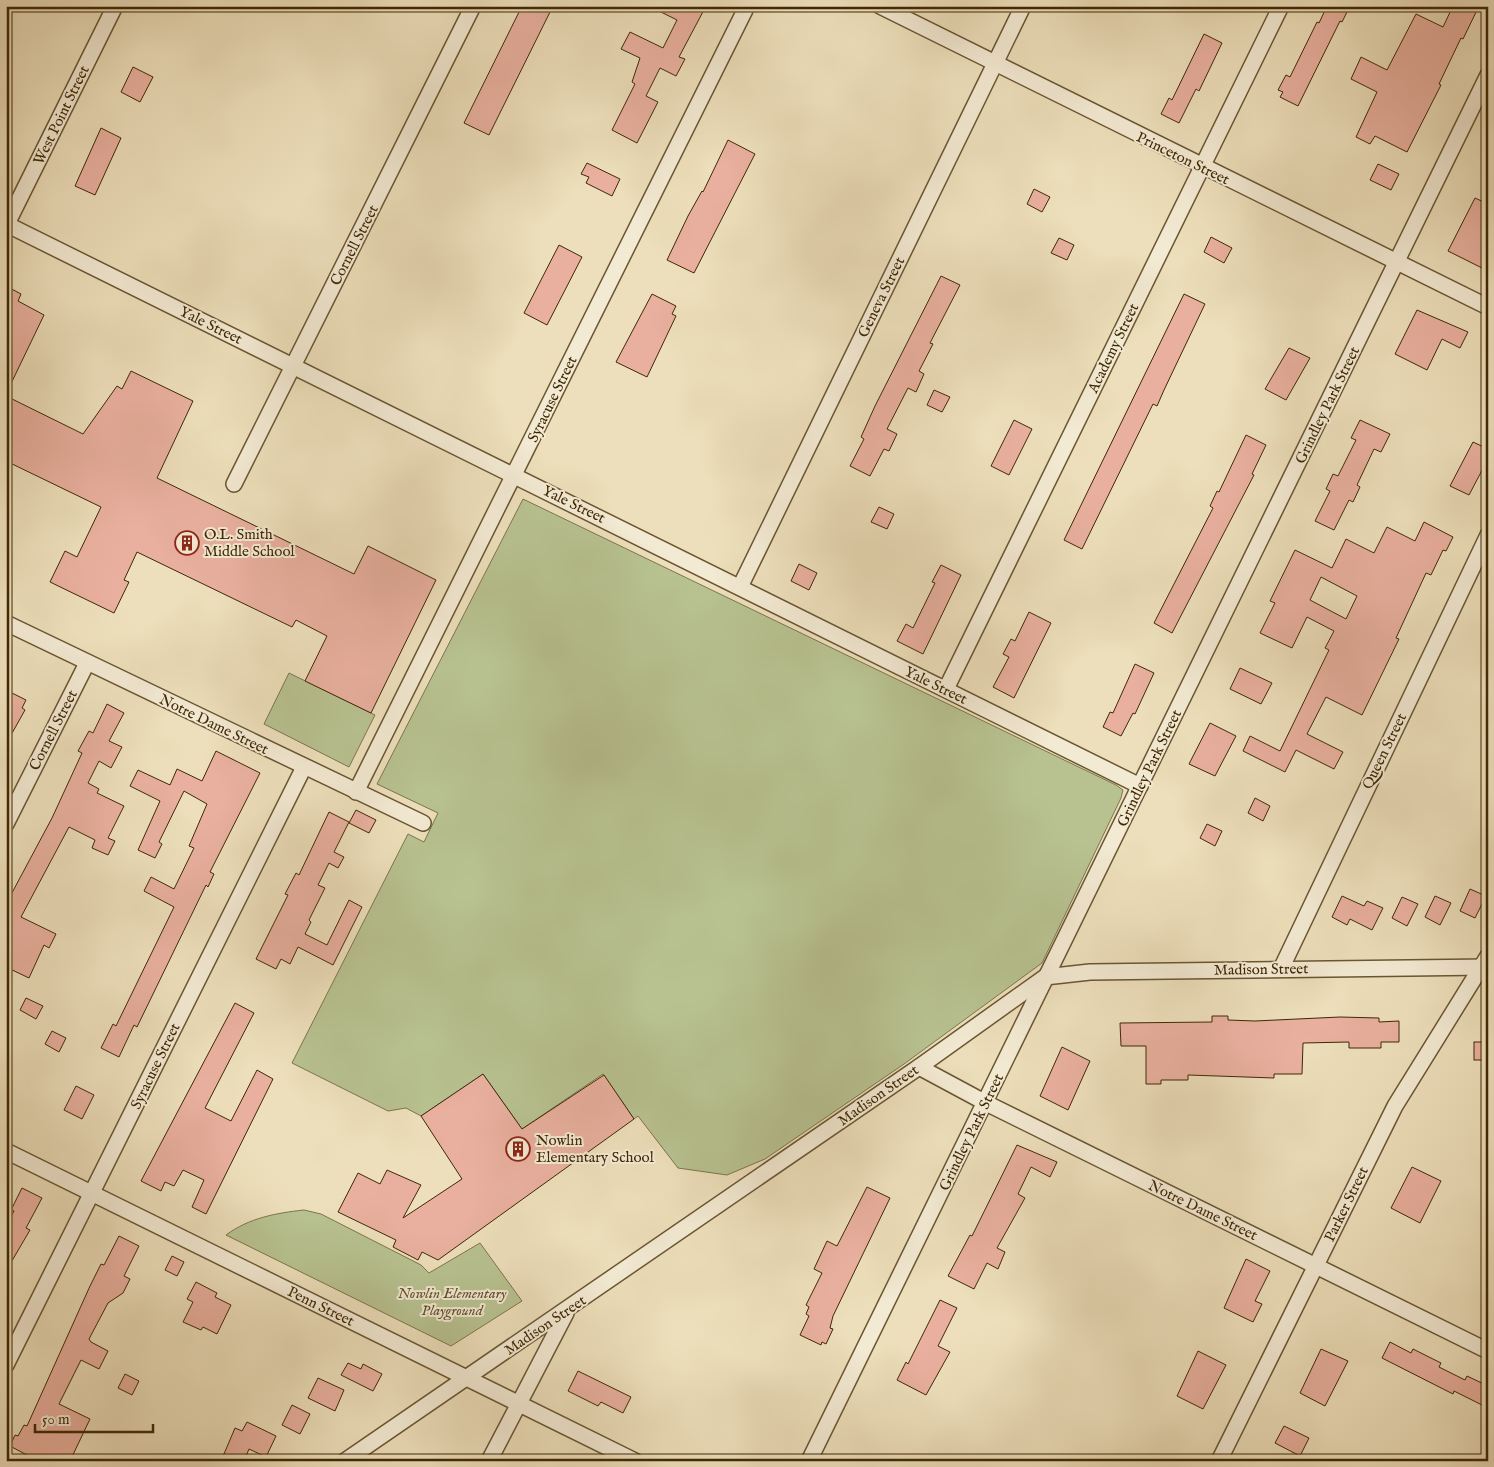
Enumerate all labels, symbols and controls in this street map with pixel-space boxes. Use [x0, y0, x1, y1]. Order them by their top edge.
street label: West Point Street [29, 62, 94, 168]
street label: Princeton Street [1133, 128, 1232, 189]
street label: Cornell Street [326, 202, 383, 289]
street label: Geneva Street [854, 254, 909, 341]
street label: Academy Street [1083, 300, 1143, 397]
street label: Yale Street [176, 302, 245, 349]
street label: Grindley Park Street [1291, 343, 1364, 467]
street label: Syracuse Street [523, 353, 582, 446]
street label: Yale Street [539, 481, 608, 528]
place label: O.L. Smith Middle School [204, 525, 295, 561]
building icon: O.L. Smith Middle School [174, 530, 200, 556]
street label: Yale Street [901, 662, 970, 709]
street label: Cornell Street [25, 687, 82, 774]
street label: Notre Dame Street [156, 690, 271, 759]
street label: Grindley Park Street [1113, 706, 1186, 830]
street label: Queen Street [1358, 710, 1411, 792]
street label: Madison Street [1214, 959, 1308, 980]
street label: Syracuse Street [126, 1020, 185, 1113]
street label: Madison Street [834, 1061, 922, 1130]
street label: Grindley Park Street [935, 1070, 1008, 1194]
place label: Nowlin Elementary School [536, 1131, 655, 1167]
building icon: Nowlin Elementary School [505, 1136, 531, 1162]
street label: Parker Street [1320, 1163, 1373, 1245]
street label: Notre Dame Street [1145, 1176, 1260, 1245]
street label: Penn Street [284, 1282, 357, 1331]
park label: Nowlin Elementary Playground [398, 1284, 507, 1321]
street label: Madison Street [501, 1291, 590, 1360]
scale bar [35, 1402, 152, 1434]
text: 50 m [42, 1410, 70, 1429]

